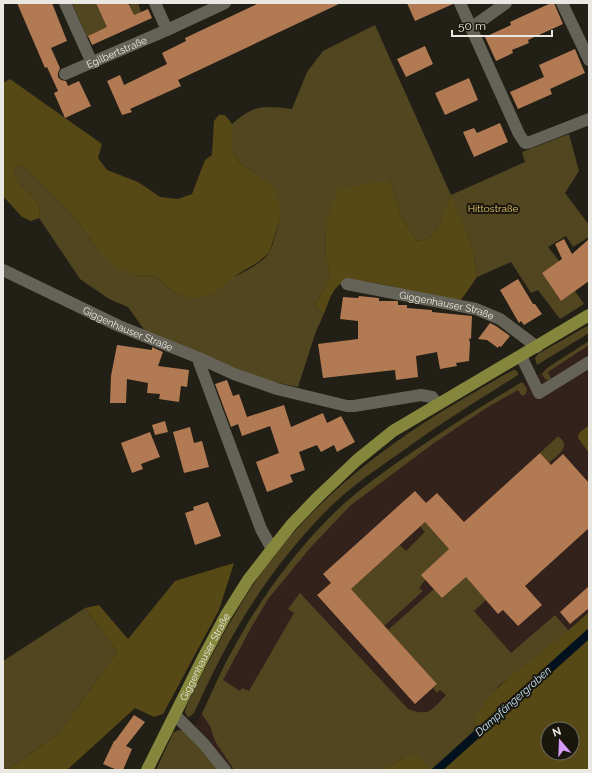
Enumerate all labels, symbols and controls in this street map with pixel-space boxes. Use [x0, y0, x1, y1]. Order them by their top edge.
scale bar [452, 12, 552, 38]
text: 50 m [458, 19, 486, 33]
street label: Egilbertstraße [85, 34, 149, 70]
park label: Hittostraße [468, 203, 518, 214]
street label: Giggenhauser Straße [398, 289, 496, 322]
street label: Giggenhauser Straße [81, 304, 175, 353]
street label: Giggenhauser Straße [178, 611, 232, 702]
water label: Dampfängergraben [473, 664, 554, 739]
north arrow [540, 721, 580, 761]
text: N [551, 725, 563, 740]

